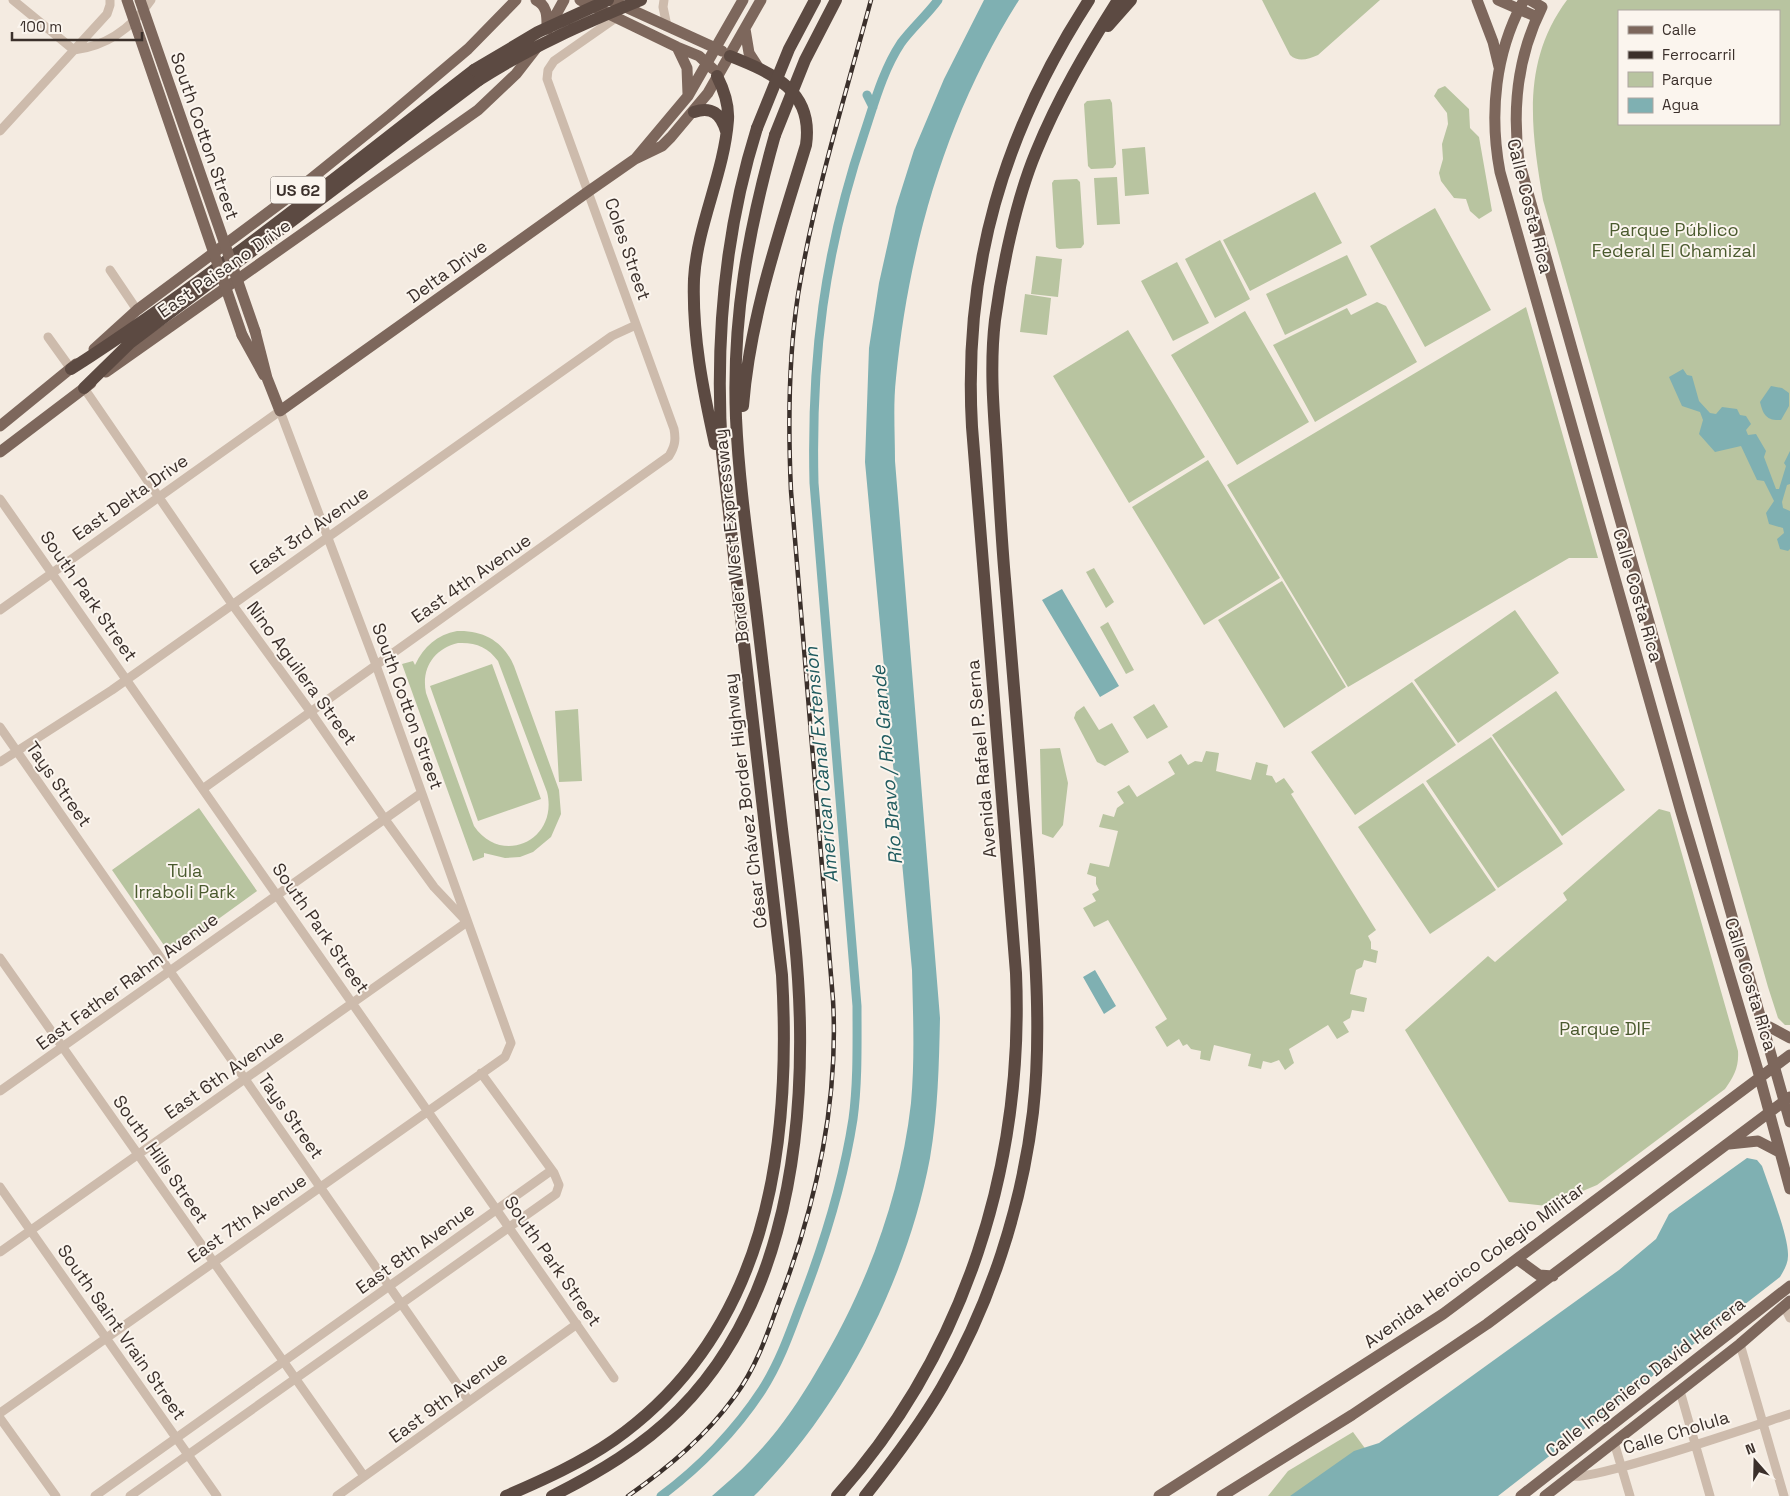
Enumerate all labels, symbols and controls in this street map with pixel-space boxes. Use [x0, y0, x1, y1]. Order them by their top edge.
scale bar [12, 10, 142, 42]
legend [1618, 10, 1780, 125]
text: 100 m [20, 17, 62, 36]
text: Calle [1662, 20, 1697, 39]
text: Ferrocarril [1662, 45, 1735, 64]
street label: South Cotton Street [166, 49, 244, 223]
text: Parque [1662, 70, 1713, 89]
text: Agua [1662, 95, 1699, 114]
street label: Calle Costa Rica [1502, 136, 1558, 276]
road number: US 62 [270, 176, 326, 204]
street label: Coles Street [600, 195, 656, 303]
street label: East Paisano Drive [153, 213, 295, 323]
park label: Parque Público Federal El Chamizal [1592, 218, 1756, 262]
street label: Delta Drive [402, 234, 492, 308]
street label: Border West Expressway [708, 428, 754, 644]
street label: East Delta Drive [68, 449, 192, 545]
street label: East 3rd Avenue [245, 481, 373, 579]
street label: Calle Costa Rica [1608, 525, 1668, 665]
street label: South Park Street [35, 526, 143, 666]
street label: East 4th Avenue [407, 528, 535, 628]
street label: Nino Aguilera Street [242, 596, 362, 750]
street label: South Cotton Street [367, 620, 449, 792]
water label: American Canal Extension [798, 646, 844, 884]
street label: Avenida Rafael P. Serna [961, 659, 1001, 859]
water label: Río Bravo / Rio Grande [866, 663, 908, 866]
street label: César Chávez Border Highway [718, 672, 772, 930]
street label: Tays Street [21, 737, 97, 831]
street label: South Park Street [267, 858, 375, 998]
park label: Tula Irraboli Park [134, 859, 236, 903]
street label: East Father Rahm Avenue [31, 907, 223, 1055]
street label: Calle Costa Rica [1720, 915, 1782, 1053]
park label: Parque DIF [1559, 1017, 1651, 1040]
street label: East 6th Avenue [160, 1024, 288, 1124]
street label: Tays Street [253, 1069, 329, 1163]
street label: South Hills Street [108, 1090, 214, 1228]
street label: East 7th Avenue [183, 1168, 311, 1268]
street label: Avenida Heroico Colegio Militar [1359, 1177, 1589, 1353]
street label: South Park Street [499, 1191, 607, 1331]
street label: East 8th Avenue [351, 1197, 479, 1299]
street label: South Saint Vrain Street [53, 1240, 191, 1424]
street label: Calle Ingeniero David Herrera [1540, 1292, 1750, 1462]
street label: East 9th Avenue [384, 1346, 512, 1448]
street label: Calle Cholula [1620, 1405, 1732, 1459]
north arrow [1730, 1436, 1780, 1486]
text: N [1743, 1439, 1758, 1459]

